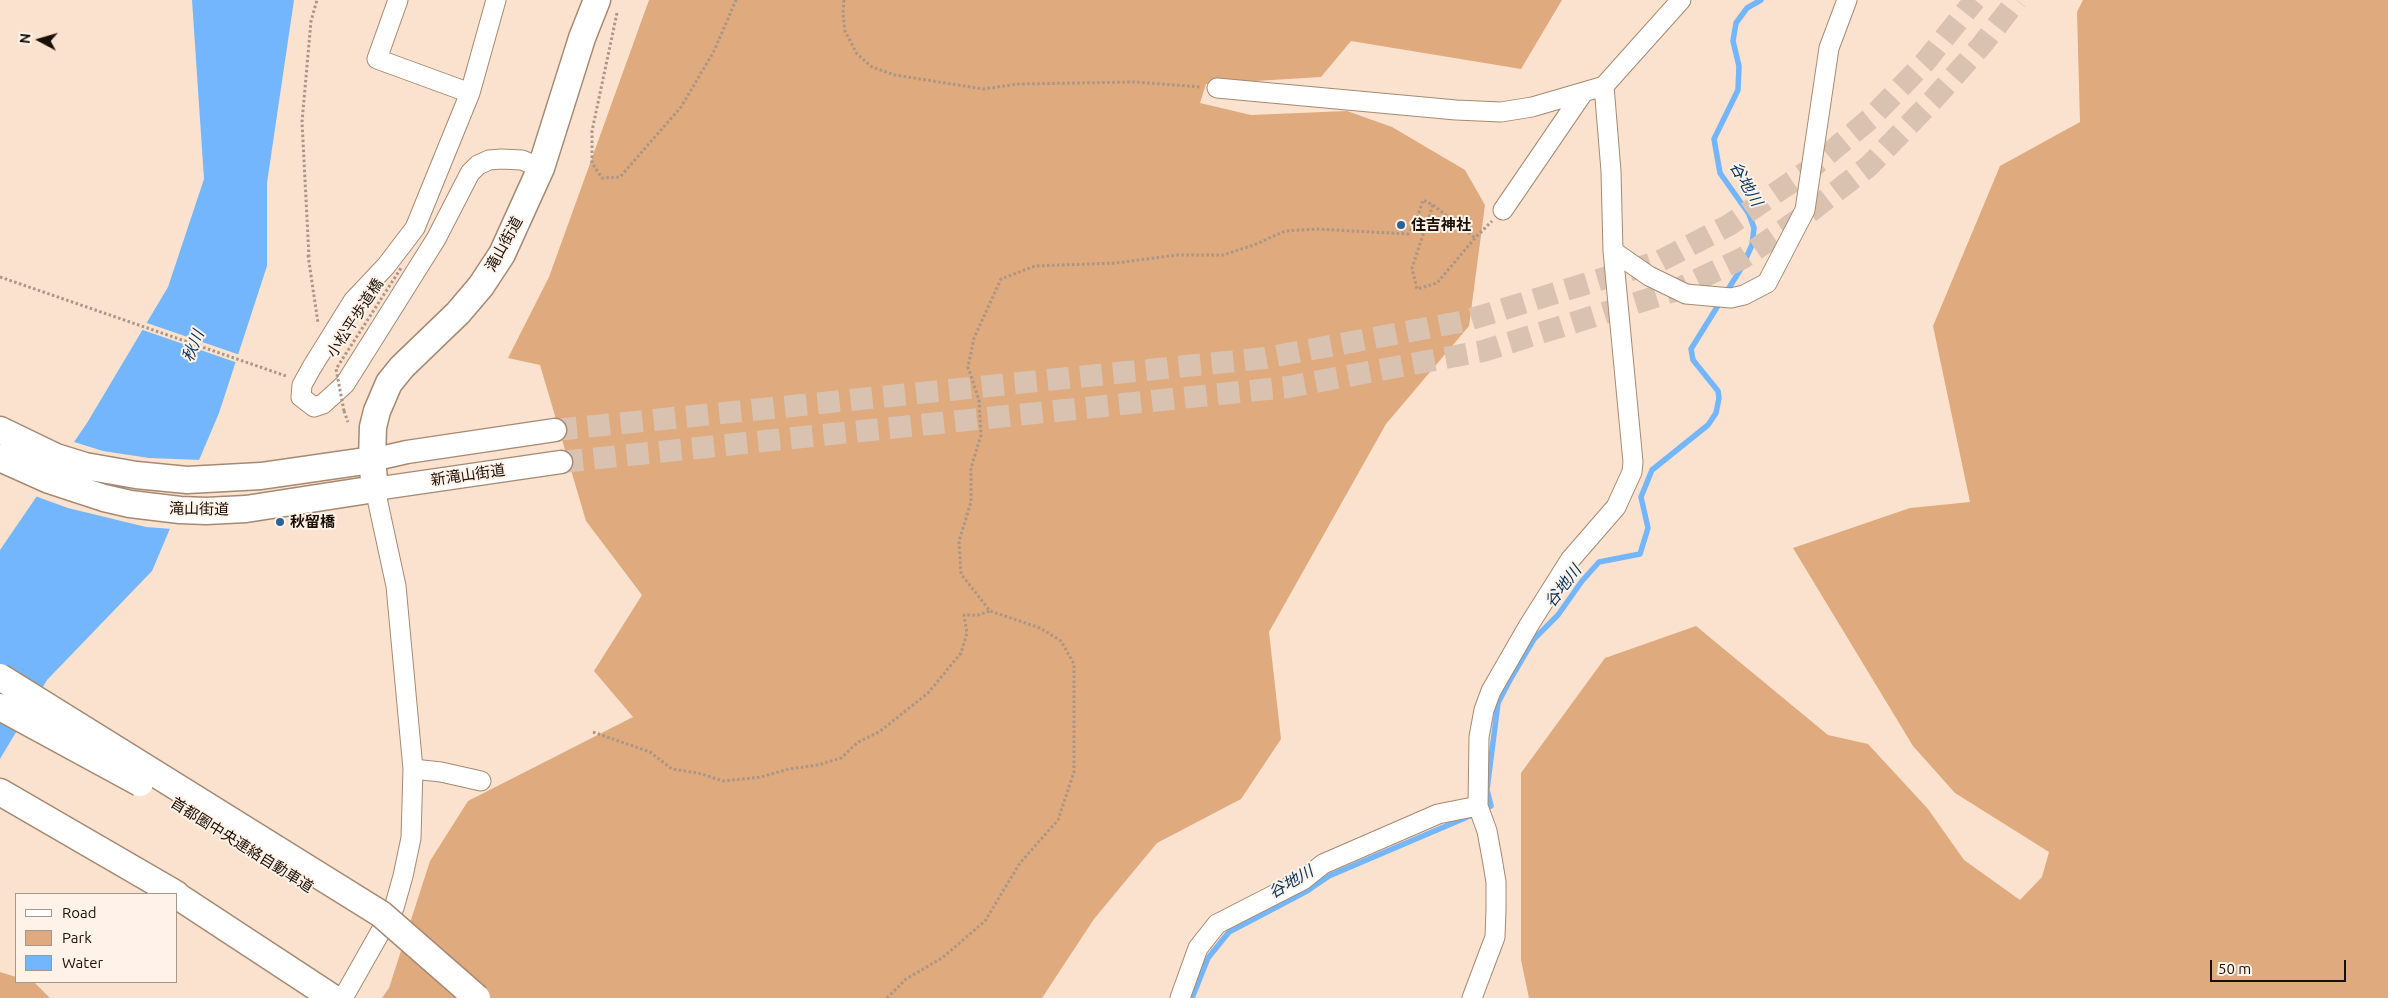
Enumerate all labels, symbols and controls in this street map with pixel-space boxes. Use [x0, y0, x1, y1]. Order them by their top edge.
north arrow [15, 15, 65, 65]
text: N [17, 32, 34, 44]
water label: 谷地川 [1726, 158, 1766, 210]
street label: 滝山街道 [482, 213, 526, 275]
place label: 住吉神社 [1411, 216, 1471, 234]
marker: 住吉神社 [1395, 219, 1407, 231]
street label: 小松平歩道橋 [323, 275, 387, 361]
water label: 秋川 [178, 328, 208, 364]
street label: 新滝山街道 [430, 461, 506, 489]
street label: 滝山街道 [169, 499, 229, 519]
place label: 秋留橋 [290, 513, 335, 531]
marker: 秋留橋 [274, 516, 286, 528]
water label: 谷地川 [1541, 561, 1585, 611]
street label: 首都圏中央連絡自動車道 [167, 794, 317, 896]
water label: 谷地川 [1265, 862, 1317, 902]
legend [15, 893, 178, 983]
text: Road [62, 904, 97, 921]
text: Park [62, 929, 92, 946]
scale bar [2213, 950, 2349, 982]
text: Water [62, 954, 103, 971]
text: 50 m [2218, 960, 2251, 977]

